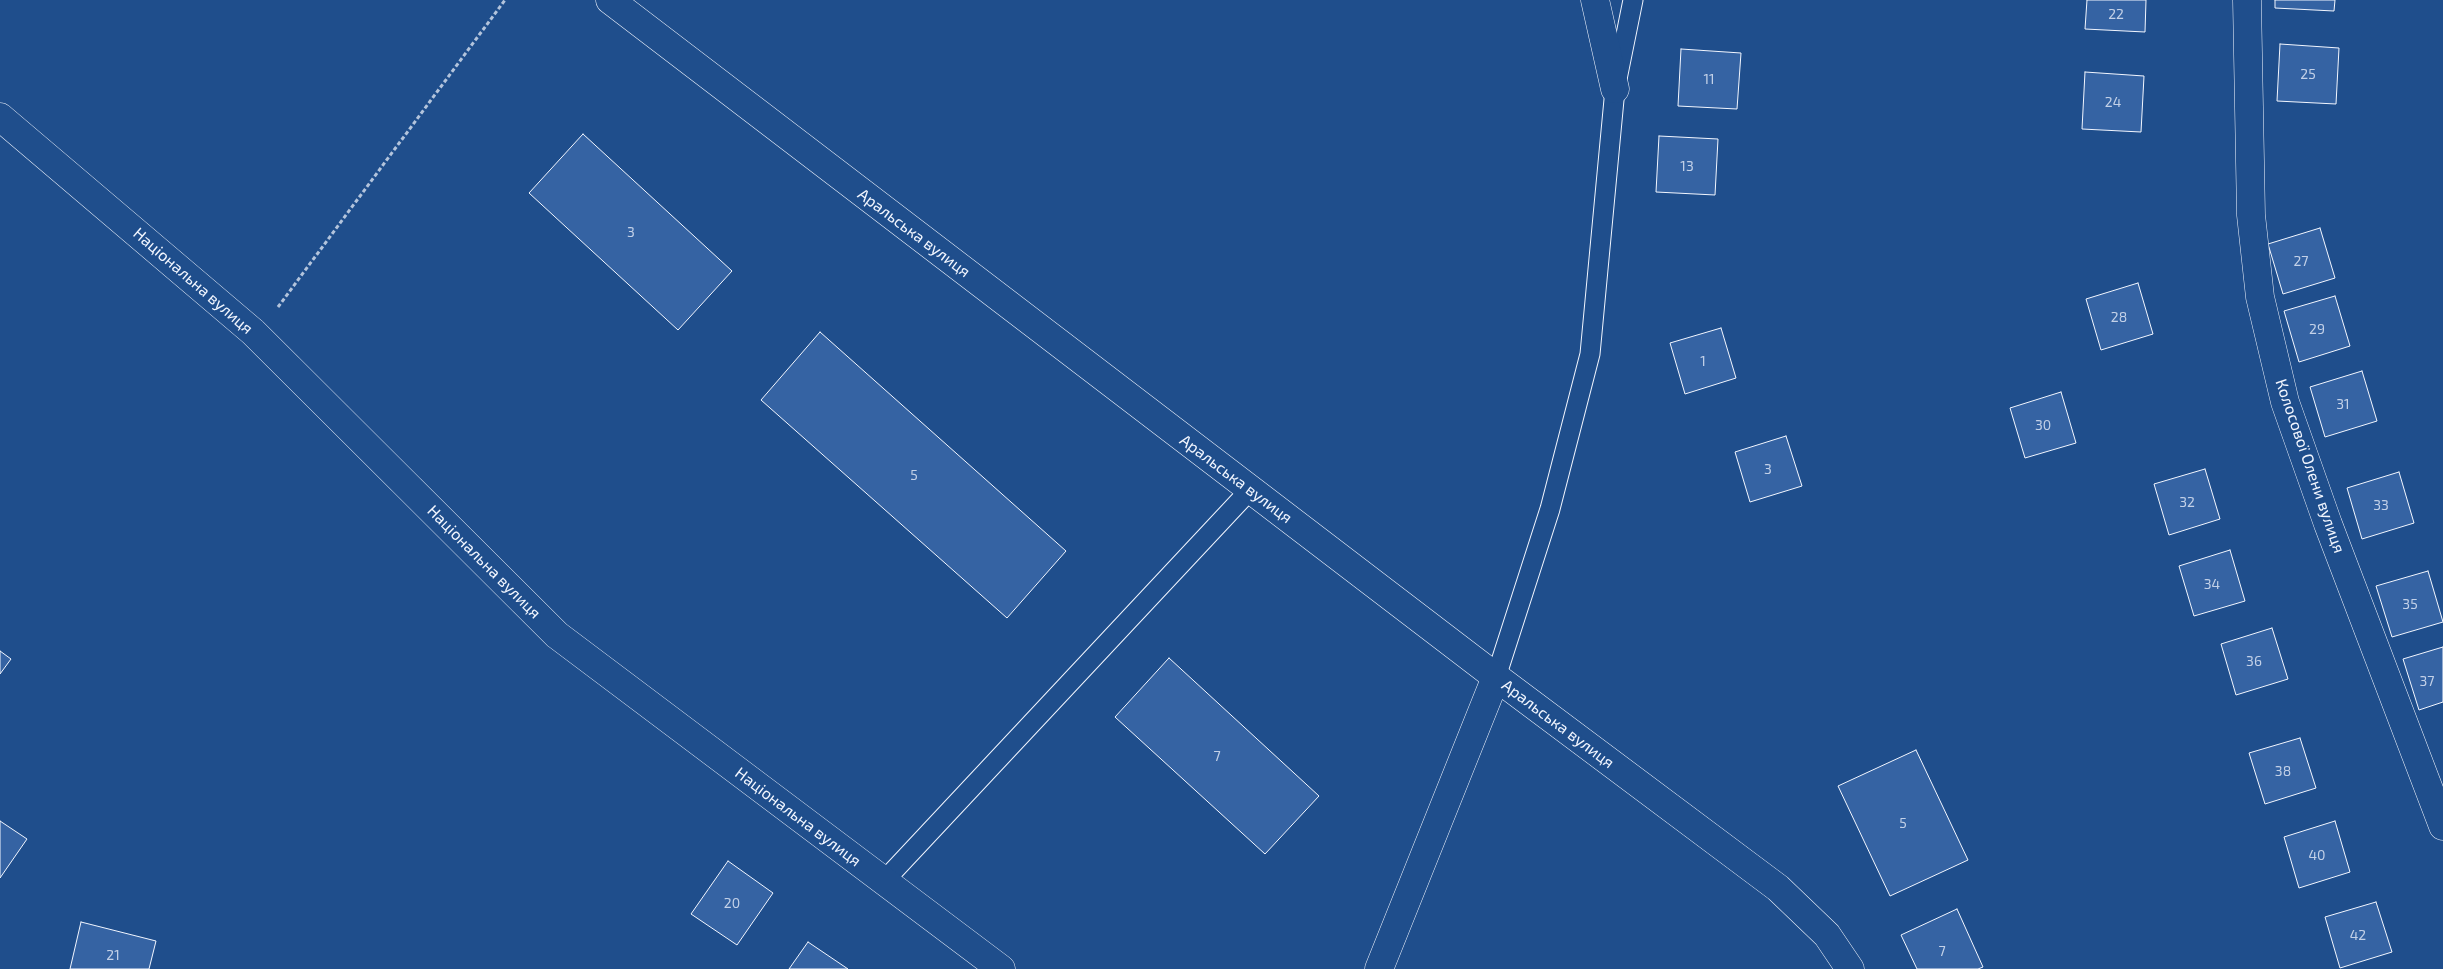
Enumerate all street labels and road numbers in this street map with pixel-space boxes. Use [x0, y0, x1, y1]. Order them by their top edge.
street label: Аральська вулиця [854, 184, 974, 282]
street label: Національна вулиця [129, 224, 257, 338]
street label: Колосової Олени вулиця [2271, 376, 2349, 556]
street label: Аральська вулиця [1176, 430, 1296, 528]
street label: Національна вулиця [423, 501, 545, 623]
street label: Аральська вулиця [1498, 675, 1618, 773]
street label: Національна вулиця [731, 763, 865, 871]

